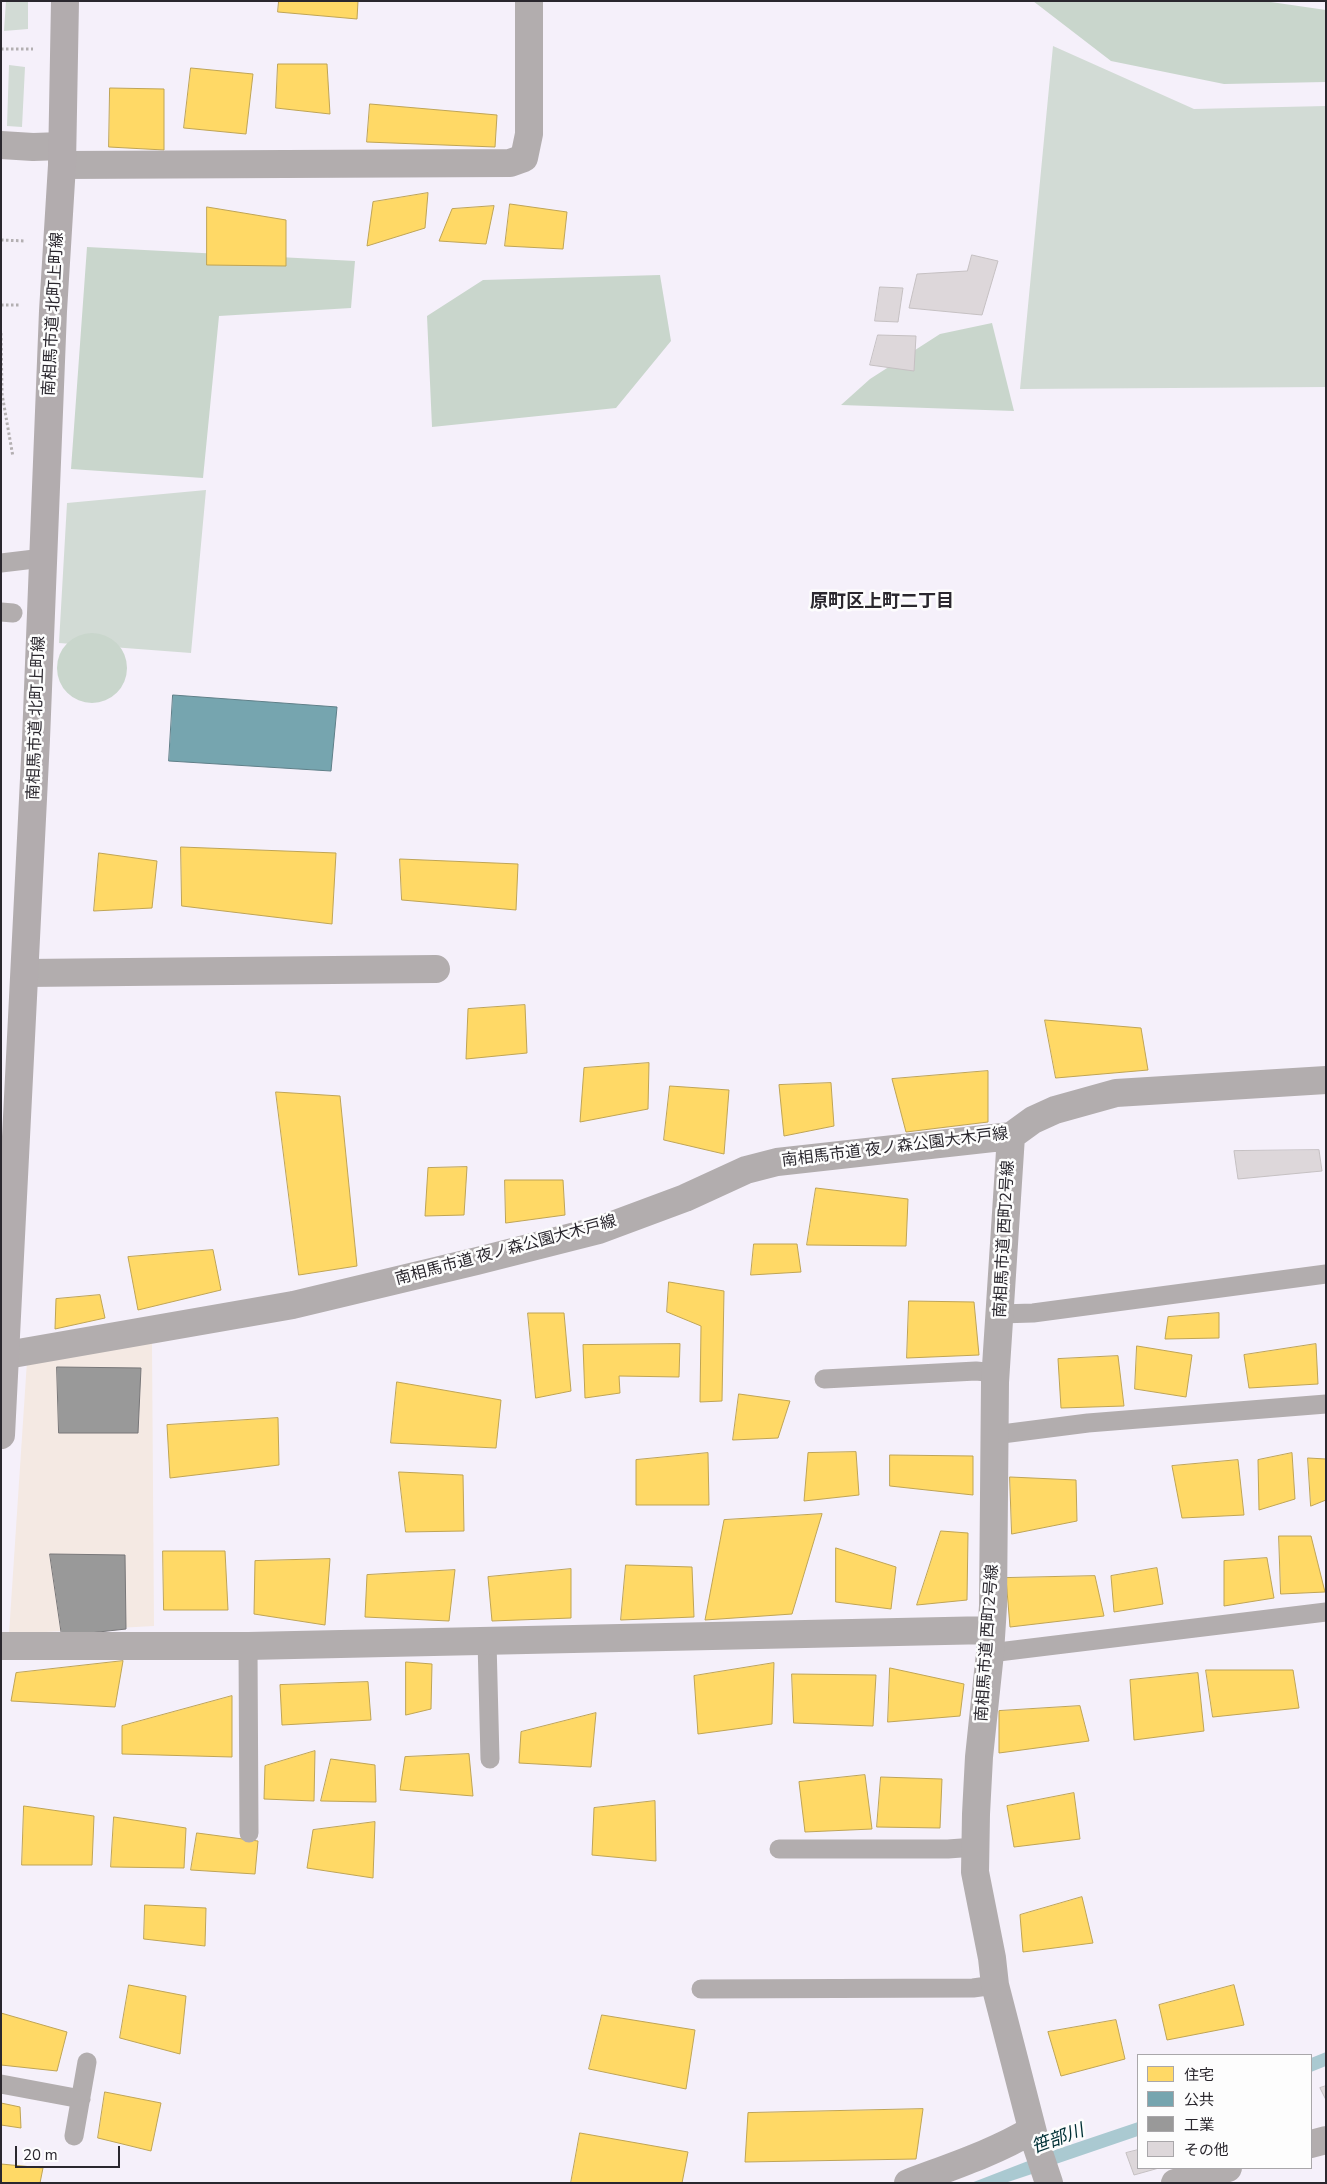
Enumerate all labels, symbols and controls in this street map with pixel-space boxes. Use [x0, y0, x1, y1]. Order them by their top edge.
street label: 南相馬市道 北町上町線 [40, 232, 68, 396]
district label: 原町区上町二丁目 [810, 592, 954, 614]
street label: 南相馬市道 北町上町線 [25, 636, 49, 800]
street label: 南相馬市道 夜ノ森公園大木戸線 [781, 1125, 1009, 1171]
street label: 南相馬市道 西町2号線 [991, 1160, 1019, 1318]
street label: 南相馬市道 夜ノ森公園大木戸線 [393, 1212, 619, 1290]
street label: 南相馬市道 西町2号線 [973, 1564, 1003, 1722]
legend [1137, 2054, 1312, 2169]
text: 住宅 [1184, 2065, 1214, 2085]
text: 公共 [1184, 2090, 1214, 2110]
text: 工業 [1184, 2115, 1214, 2135]
water label: 笹部川 [1029, 2121, 1087, 2159]
scale bar [18, 2136, 122, 2168]
text: その他 [1184, 2140, 1229, 2160]
text: 20 m [23, 2145, 58, 2165]

